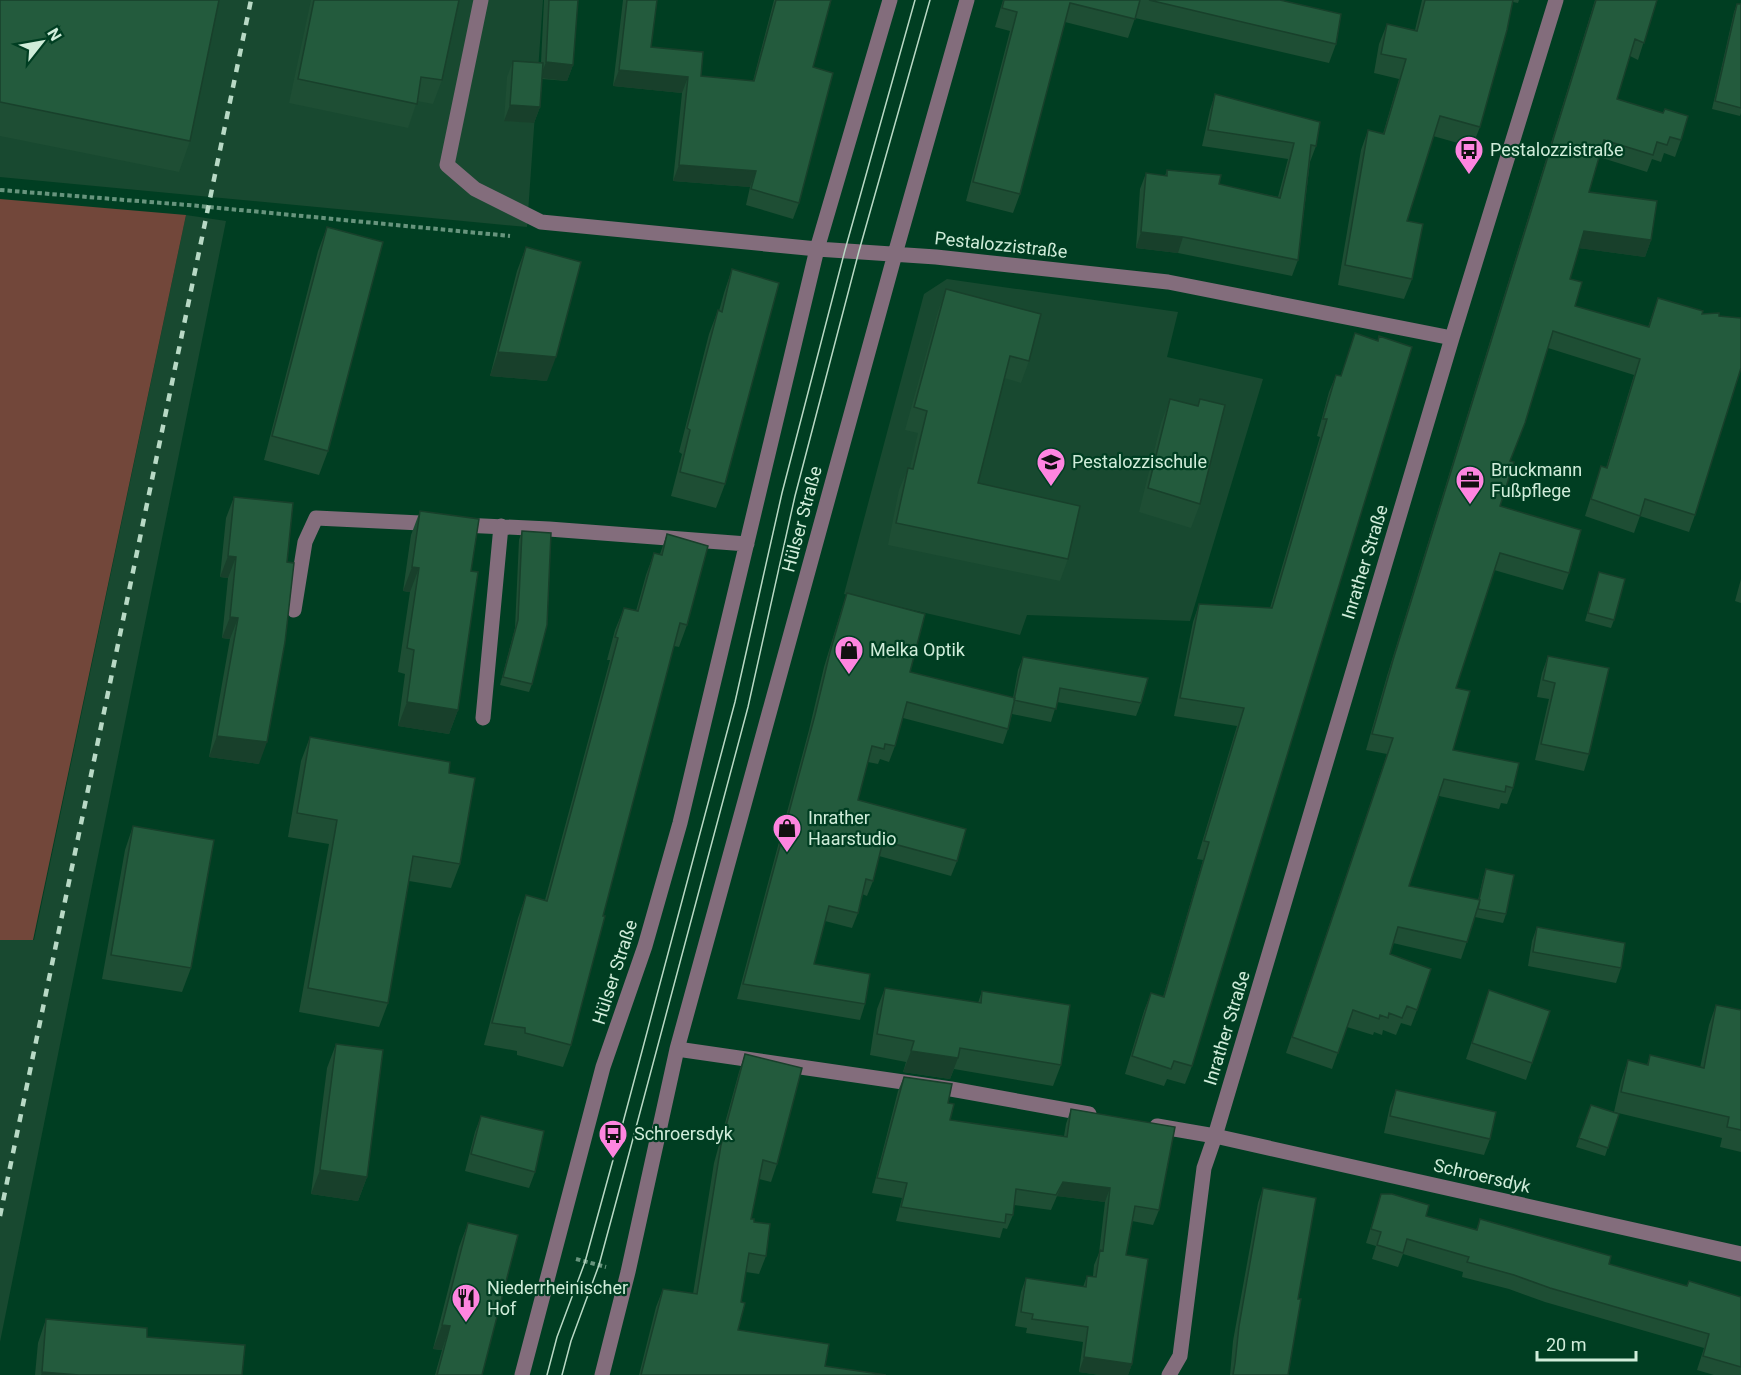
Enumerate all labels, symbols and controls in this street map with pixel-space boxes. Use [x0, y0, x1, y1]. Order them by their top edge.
north arrow [12, 12, 72, 72]
text: N [43, 25, 65, 44]
bus stop icon: Pestalozzistraße [1453, 134, 1485, 176]
place label: Pestalozzistraße [1490, 139, 1623, 160]
street label: Pestalozzistraße [934, 227, 1069, 262]
school or university icon: Pestalozzischule [1035, 446, 1067, 488]
place label: Pestalozzischule [1072, 451, 1207, 472]
place label: Bruckmann Fußpflege [1491, 459, 1582, 501]
street label: Hülser Straße [777, 464, 826, 574]
office icon: Bruckmann Fußpflege [1454, 464, 1486, 506]
street label: Inrather Straße [1337, 502, 1392, 622]
shop icon: Melka Optik [833, 634, 865, 676]
place label: Melka Optik [870, 639, 966, 660]
place label: Inrather Haarstudio [808, 807, 896, 849]
shop icon: Inrather Haarstudio [771, 812, 803, 854]
street label: Hülser Straße [588, 917, 641, 1027]
street label: Inrather Straße [1199, 968, 1254, 1088]
bus stop icon: Schroersdyk [597, 1118, 629, 1160]
place label: Schroersdyk [634, 1123, 734, 1144]
street label: Schroersdyk [1432, 1154, 1534, 1197]
place label: Niederrheinischer Hof [487, 1277, 628, 1319]
restaurant icon: Niederrheinischer Hof [450, 1282, 482, 1324]
scale bar [1537, 1324, 1636, 1362]
text: 20 m [1546, 1334, 1586, 1355]

